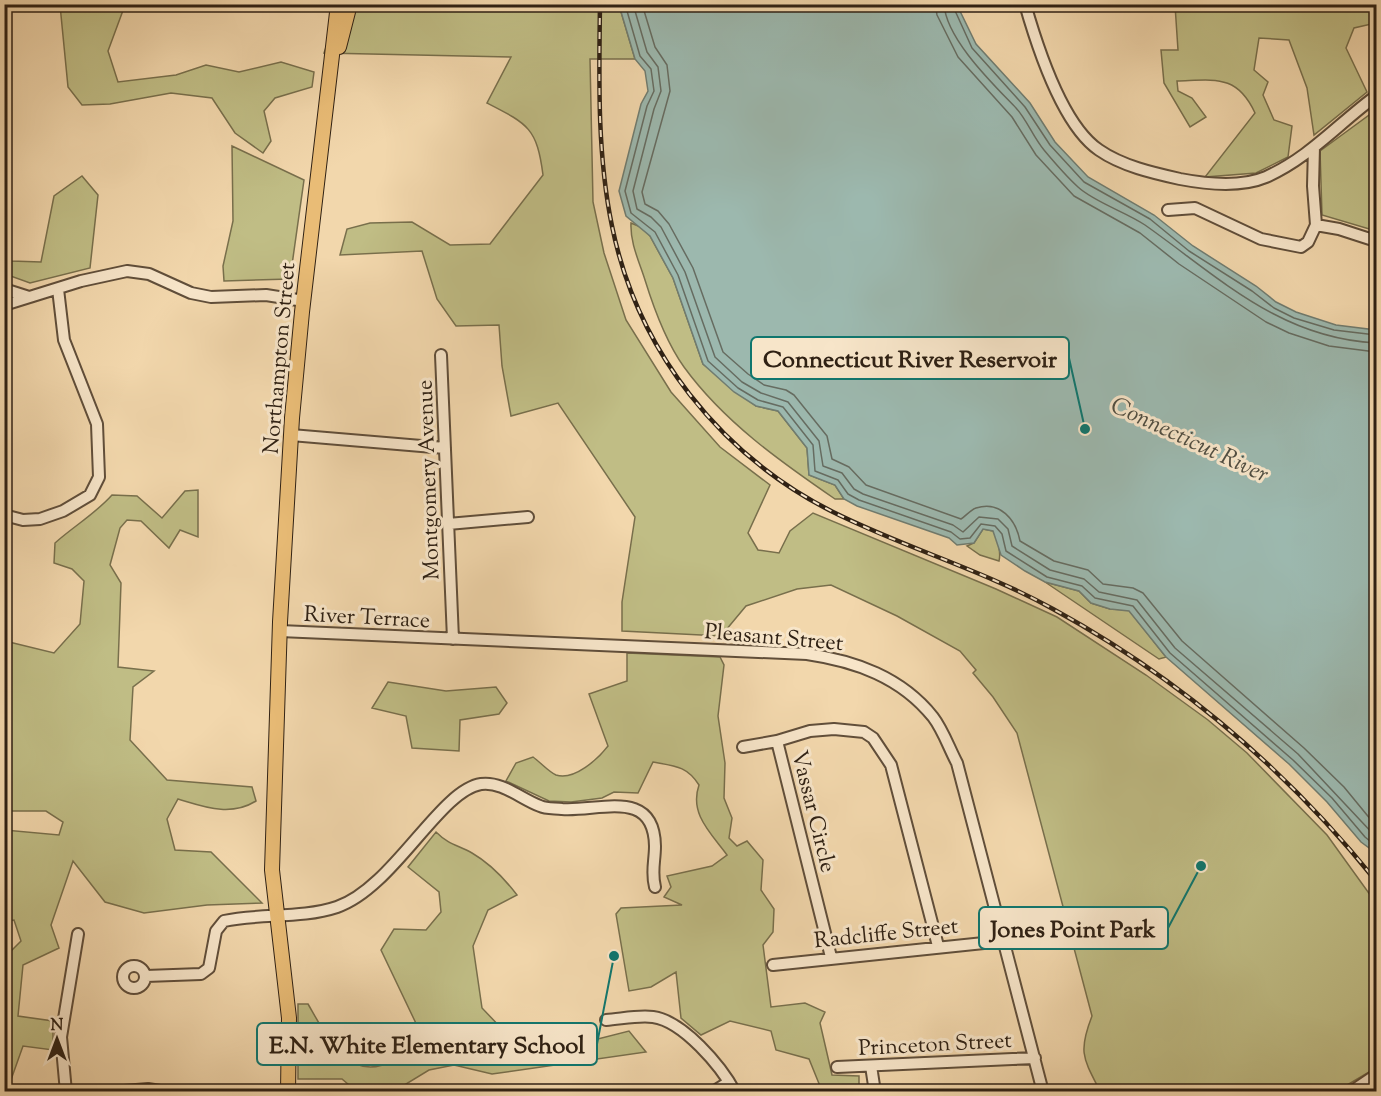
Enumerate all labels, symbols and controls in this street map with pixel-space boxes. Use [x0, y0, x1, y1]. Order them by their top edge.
street label: Northampton Street [257, 261, 305, 455]
callout: Connecticut River Reservoir [751, 337, 1069, 379]
text: Connecticut River Reservoir [763, 344, 1058, 378]
street label: Montgomery Avenue [411, 379, 449, 581]
water label: Connecticut River [1105, 389, 1274, 493]
street label: River Terrace [303, 600, 431, 638]
street label: Pleasant Street [703, 617, 845, 661]
street label: Vassar Circle [782, 747, 843, 876]
callout: Jones Point Park [979, 907, 1168, 949]
street label: Radcliffe Street [813, 911, 960, 958]
text: Jones Point Park [988, 914, 1157, 948]
north arrow [27, 1009, 87, 1069]
text: N [51, 1015, 64, 1038]
callout: E.N. White Elementary School [257, 1023, 597, 1065]
street label: Princeton Street [858, 1026, 1013, 1066]
text: E.N. White Elementary School [269, 1030, 585, 1064]

